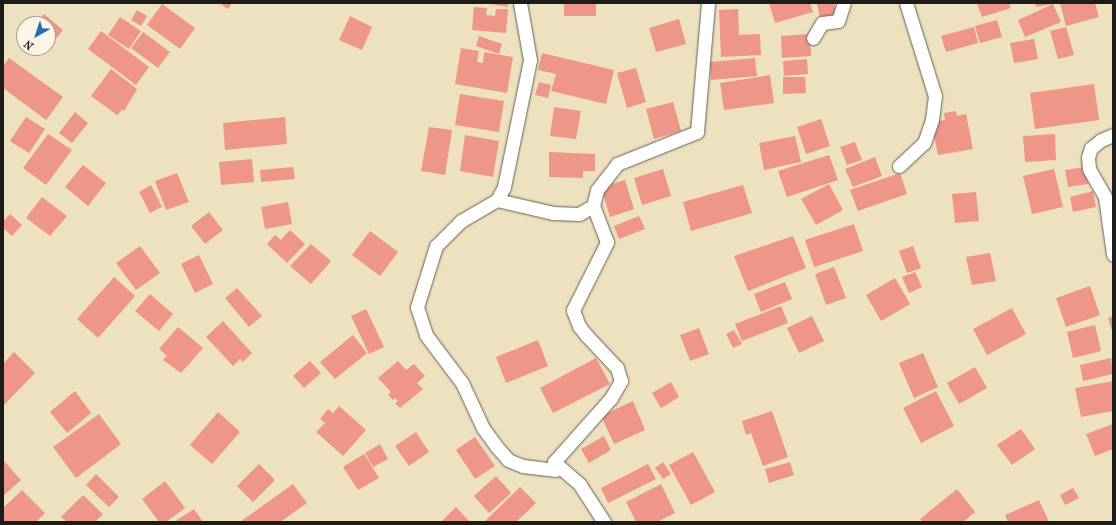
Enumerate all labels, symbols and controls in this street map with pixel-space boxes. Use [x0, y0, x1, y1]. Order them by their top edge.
north arrow [16, 16, 56, 56]
text: N [21, 37, 36, 53]

